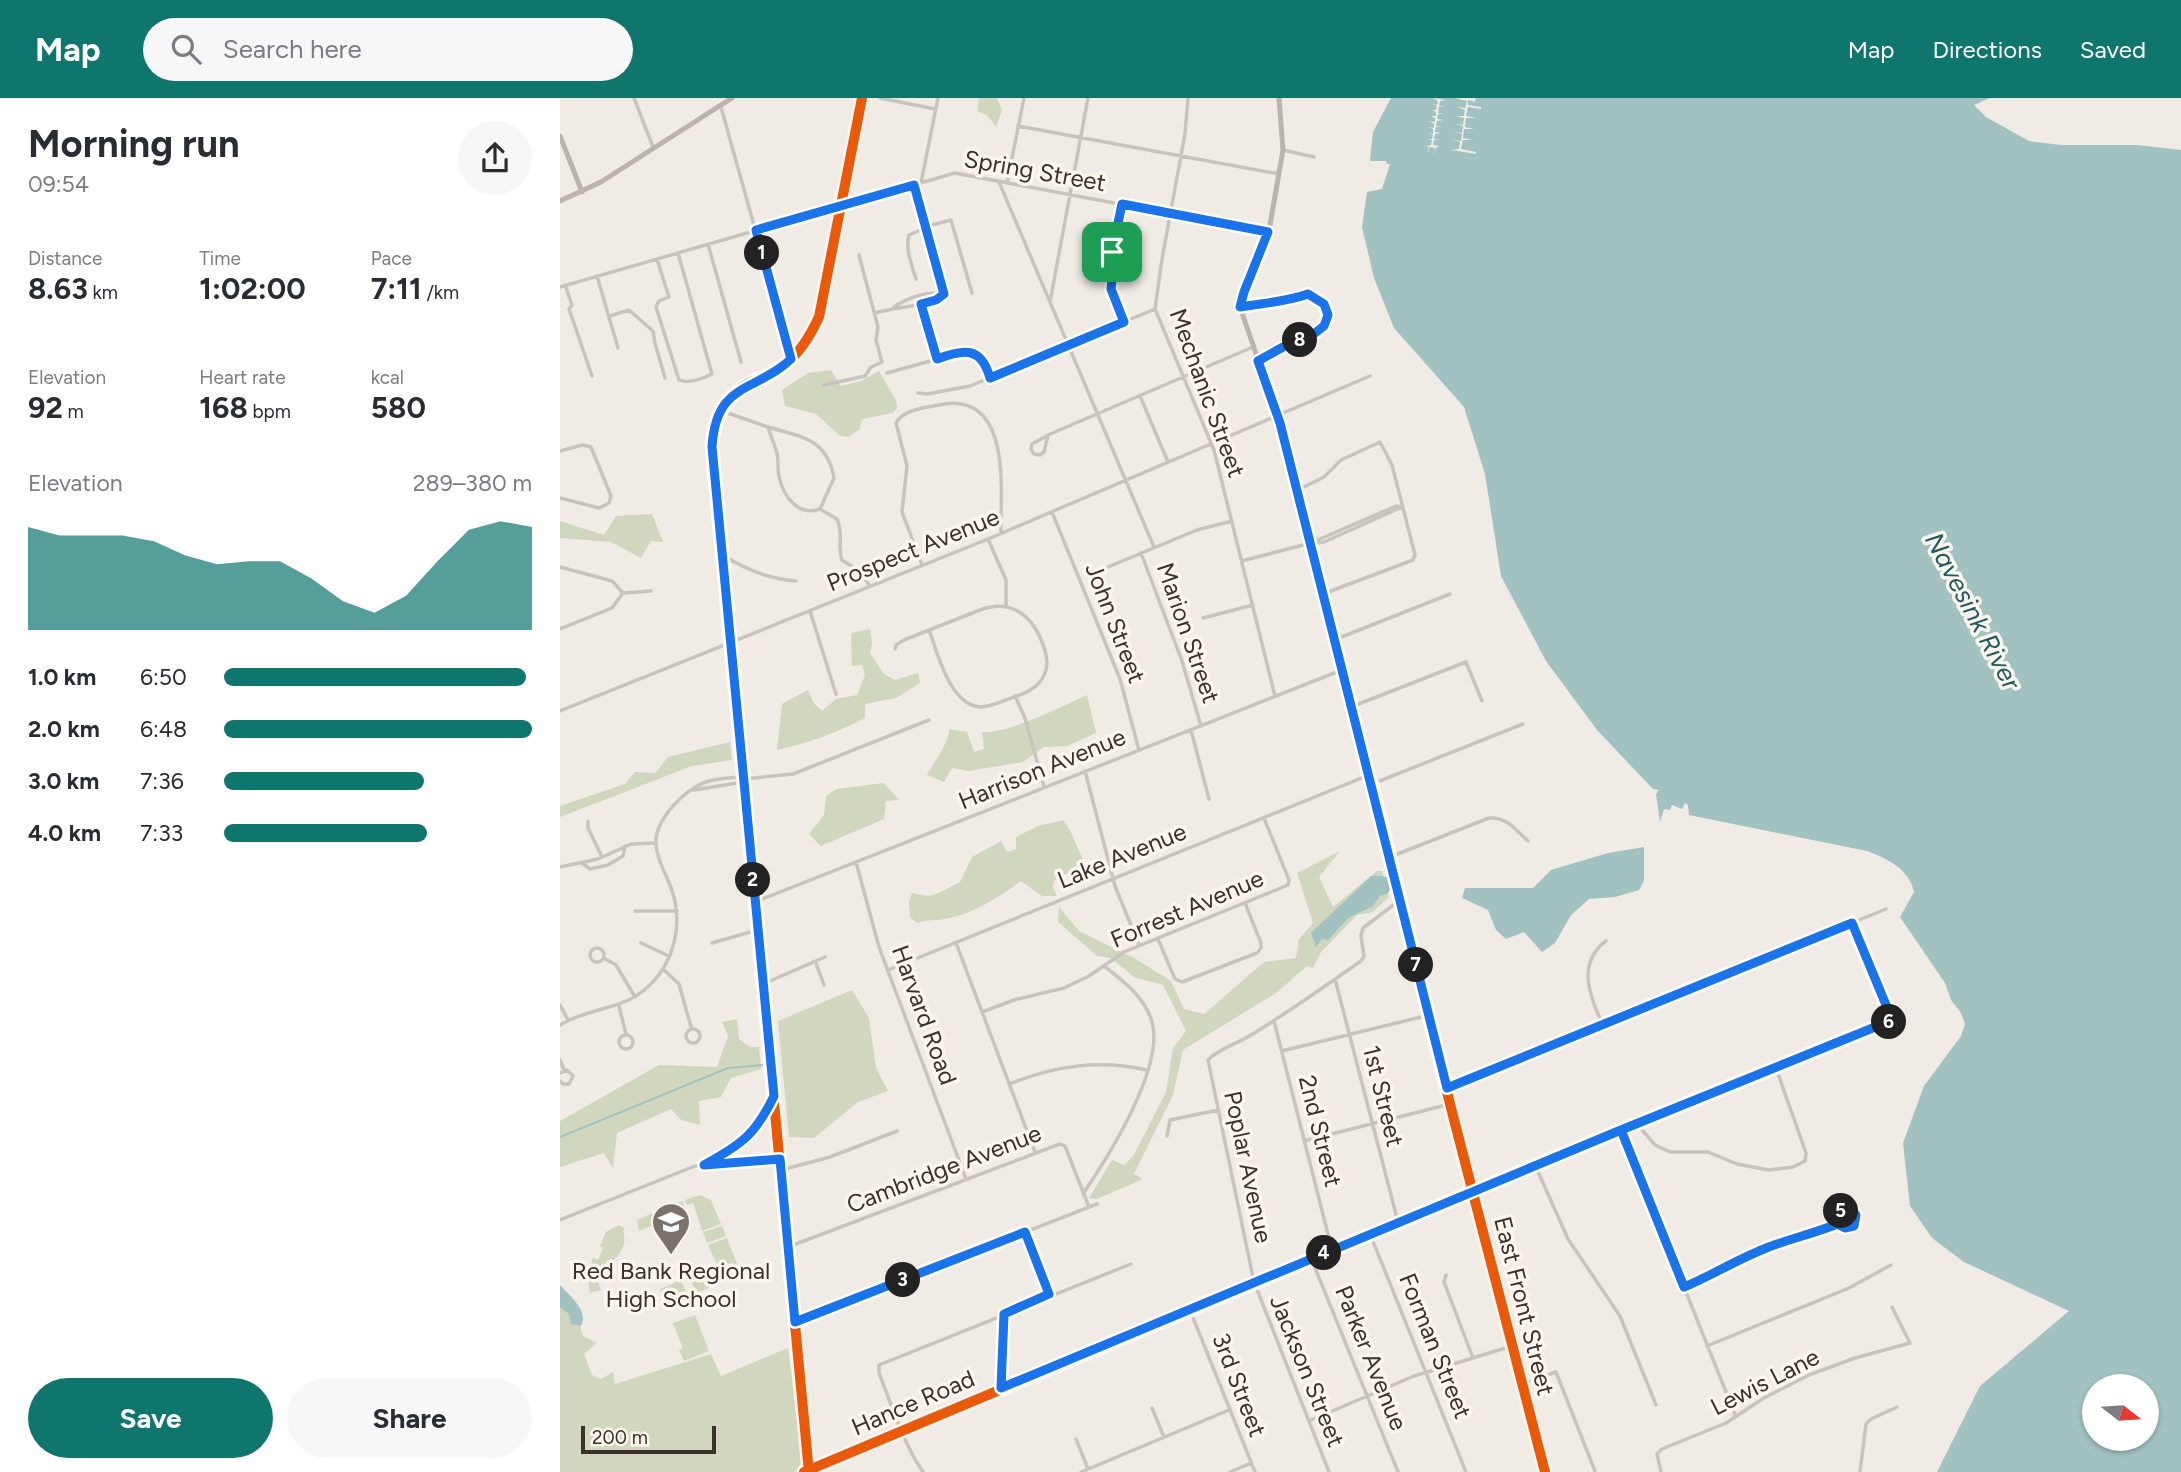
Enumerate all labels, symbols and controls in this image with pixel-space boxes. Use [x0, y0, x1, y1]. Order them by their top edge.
search box [143, 18, 633, 81]
text: Map [35, 30, 101, 69]
icon: search [167, 30, 205, 68]
text: Search here [223, 33, 362, 65]
text: Map [1848, 35, 1894, 64]
text: Directions [1932, 35, 2042, 64]
text: Saved [2080, 35, 2146, 64]
text: Morning run [28, 121, 240, 167]
button: share [458, 121, 532, 195]
street label: Spring Street [962, 144, 1108, 197]
text: 09:54 [28, 170, 89, 198]
pin [1082, 222, 1142, 282]
icon: arrive [1093, 233, 1131, 271]
pin: 1 [744, 236, 780, 270]
text: 1 [757, 241, 766, 264]
text: Distance [28, 247, 102, 270]
text: Time [199, 247, 241, 270]
text: Pace [371, 247, 412, 270]
text: 8.63 [28, 270, 88, 307]
text: 1:02:00 [199, 270, 306, 307]
text: 7:11 [371, 270, 422, 307]
text: km [88, 281, 118, 304]
text: /km [422, 281, 459, 304]
street label: Mechanic Street [1164, 305, 1251, 481]
pin: 8 [1282, 322, 1318, 358]
text: 8 [1294, 328, 1305, 351]
text: Elevation [28, 366, 106, 389]
text: Heart rate [199, 366, 286, 389]
text: kcal [371, 366, 404, 389]
text: 92 [28, 389, 63, 426]
text: 168 [199, 389, 248, 426]
text: 580 [371, 389, 426, 426]
text: m [63, 400, 84, 423]
text: bpm [248, 400, 291, 423]
text: Elevation [28, 469, 123, 497]
text: 289–380 m [413, 469, 532, 497]
street label: Prospect Avenue [822, 502, 1003, 597]
water label: Navesink River [1918, 527, 2028, 696]
street label: John Street [1079, 559, 1152, 687]
street label: Marion Street [1151, 559, 1226, 707]
text: 1.0 km [28, 663, 96, 691]
text: 6:50 [140, 663, 187, 691]
text: 2.0 km [28, 715, 100, 743]
text: 6:48 [140, 715, 187, 743]
street label: Harrison Avenue [954, 722, 1130, 815]
text: 3.0 km [28, 767, 99, 795]
text: 7:36 [140, 767, 184, 795]
street label: Lake Avenue [1053, 817, 1190, 895]
text: 4.0 km [28, 819, 101, 847]
text: 7:33 [140, 819, 183, 847]
pin: 2 [736, 862, 770, 898]
street label: Forrest Avenue [1106, 863, 1268, 954]
text: 2 [747, 868, 758, 891]
street label: Harvard Road [886, 941, 963, 1088]
pin: 7 [1398, 948, 1434, 982]
text: 7 [1410, 953, 1421, 976]
pin: 6 [1872, 1004, 1906, 1040]
text: 6 [1883, 1010, 1894, 1033]
street label: 1st Street [1357, 1042, 1410, 1150]
street label: 2nd Street [1293, 1072, 1348, 1190]
street label: Poplar Avenue [1218, 1088, 1279, 1245]
street label: Cambridge Avenue [842, 1118, 1045, 1219]
pin: 5 [1824, 1194, 1858, 1228]
text: 5 [1835, 1199, 1846, 1222]
school or university icon: Red Bank Regional High School [650, 1201, 692, 1256]
street label: East Front Street [1488, 1214, 1561, 1398]
pin: 4 [1306, 1236, 1342, 1270]
text: 4 [1317, 1241, 1330, 1264]
place label: Red Bank Regional High School [572, 1256, 770, 1313]
pin: 3 [886, 1262, 920, 1298]
text: 3 [897, 1268, 908, 1291]
street label: Forman Street [1393, 1269, 1478, 1423]
street label: Parker Avenue [1329, 1281, 1414, 1435]
street label: Jackson Street [1264, 1291, 1351, 1451]
street label: 3rd Street [1207, 1329, 1272, 1441]
street label: Lewis Lane [1706, 1342, 1824, 1421]
street label: Hance Road [847, 1364, 979, 1441]
north arrow [2082, 1374, 2160, 1451]
map controls [2082, 1374, 2159, 1451]
button: Save [28, 1378, 273, 1458]
button: Share [287, 1378, 532, 1458]
scale bar [581, 1423, 716, 1455]
text: 200 m [592, 1426, 648, 1449]

